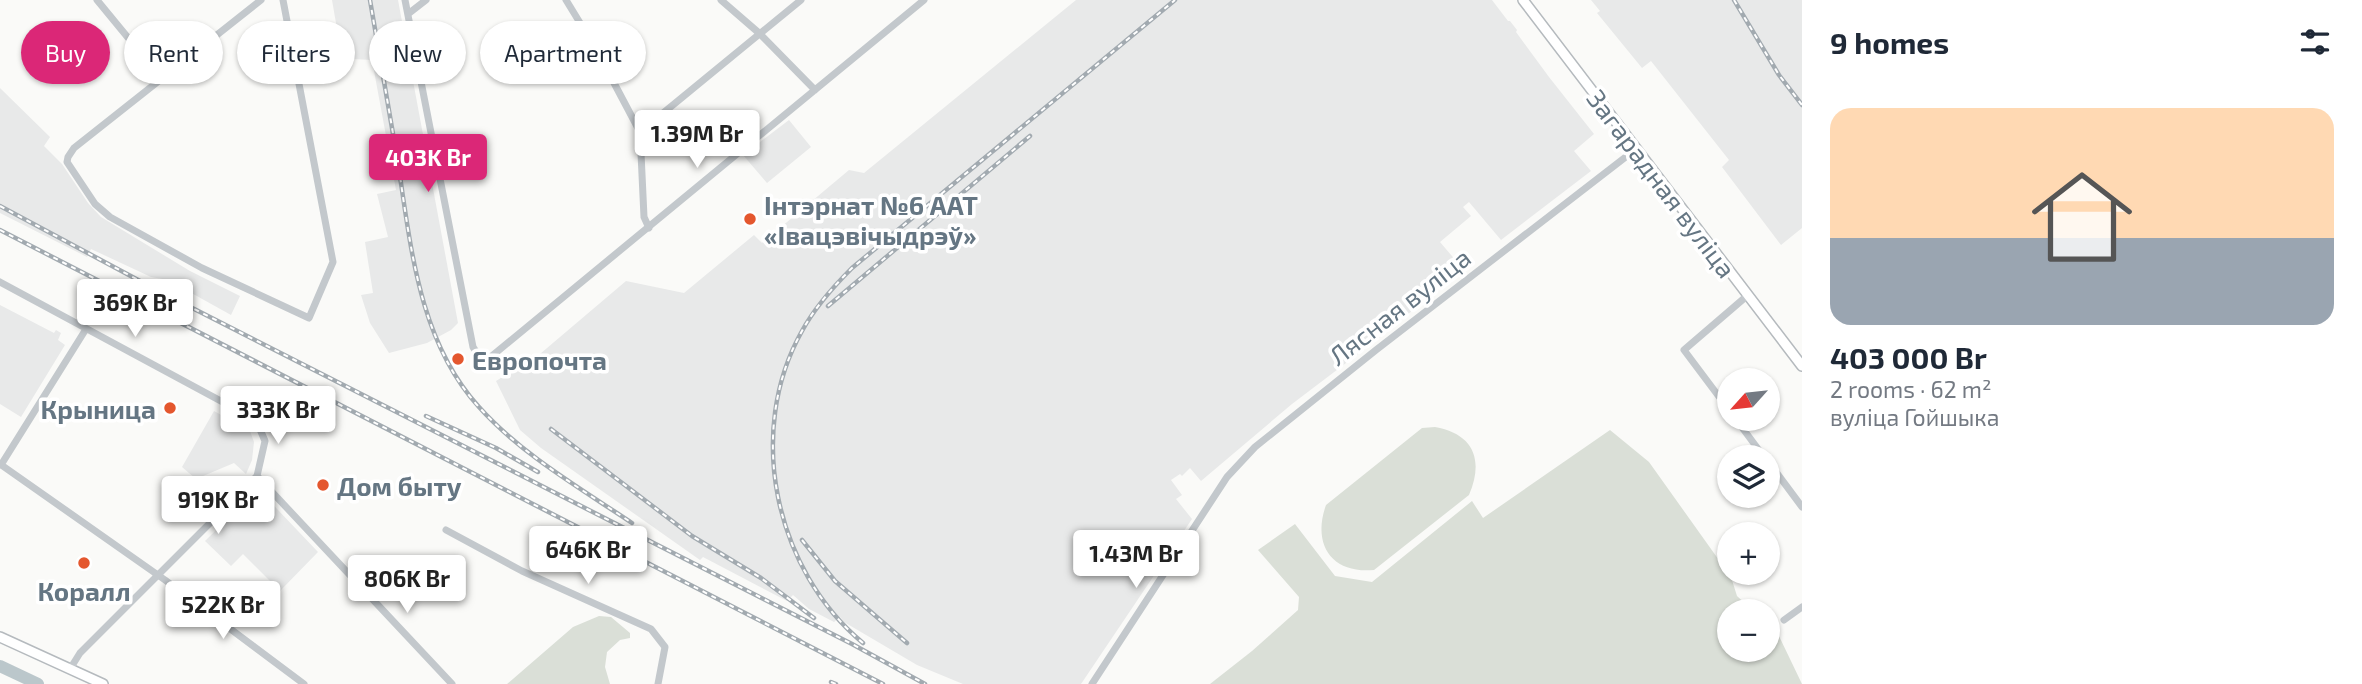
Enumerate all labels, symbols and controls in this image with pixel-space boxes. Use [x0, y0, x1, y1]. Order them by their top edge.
chip: Buy [21, 21, 110, 84]
chip: Rent [124, 21, 223, 84]
chip: Filters [237, 21, 355, 84]
chip: New [369, 21, 466, 84]
chip: Apartment [480, 21, 646, 84]
icon: filters [2296, 23, 2334, 61]
text: 9 homes [1830, 24, 1949, 60]
street label: Загарадная вуліца [1580, 83, 1743, 284]
pin: 1.39M Br [625, 110, 769, 170]
text: 1.39M Br [651, 119, 743, 147]
pin: 403K Br [363, 134, 493, 194]
text: 403K Br [385, 143, 471, 171]
icon: home [2019, 154, 2145, 280]
place label: Інтэрнат №6 ААТ «Івацэвічыдрэў» [764, 189, 978, 250]
marker: Інтэрнат №6 ААТ «Івацэвічыдрэў» [742, 211, 758, 227]
street label: Лясная вуліца [1322, 241, 1477, 372]
pin: 369K Br [70, 280, 200, 339]
text: 369K Br [93, 288, 177, 316]
text: 403 000 Br [1830, 339, 1987, 375]
place label: Европочта [472, 344, 607, 375]
marker: Европочта [450, 351, 466, 367]
north arrow [1717, 368, 1780, 430]
map controls [1717, 368, 1780, 662]
text: 2 rooms · 62 m² [1830, 375, 1992, 403]
pin: 333K Br [213, 386, 343, 446]
place label: Крыница [41, 393, 156, 424]
text: 333K Br [237, 395, 319, 423]
marker: Крыница [162, 400, 178, 416]
text: вуліца Гойшыка [1830, 403, 1999, 431]
button: layers [1717, 445, 1780, 508]
place label: Дом быту [337, 470, 462, 501]
pin: 919K Br [153, 476, 283, 536]
marker: Дом быту [315, 477, 331, 493]
text: 919K Br [178, 485, 258, 513]
button: + [1717, 522, 1780, 585]
pin: 646K Br [523, 526, 653, 586]
pin: 1.43M Br [1064, 530, 1208, 590]
text: 646K Br [545, 535, 631, 563]
text: 1.43M Br [1089, 539, 1183, 567]
marker: Коралл [76, 555, 92, 571]
pin: 806K Br [342, 556, 472, 615]
text: 806K Br [364, 564, 450, 592]
place label: Коралл [37, 575, 131, 606]
pin: 522K Br [158, 582, 288, 641]
text: 522K Br [181, 590, 265, 618]
button: − [1717, 599, 1780, 662]

